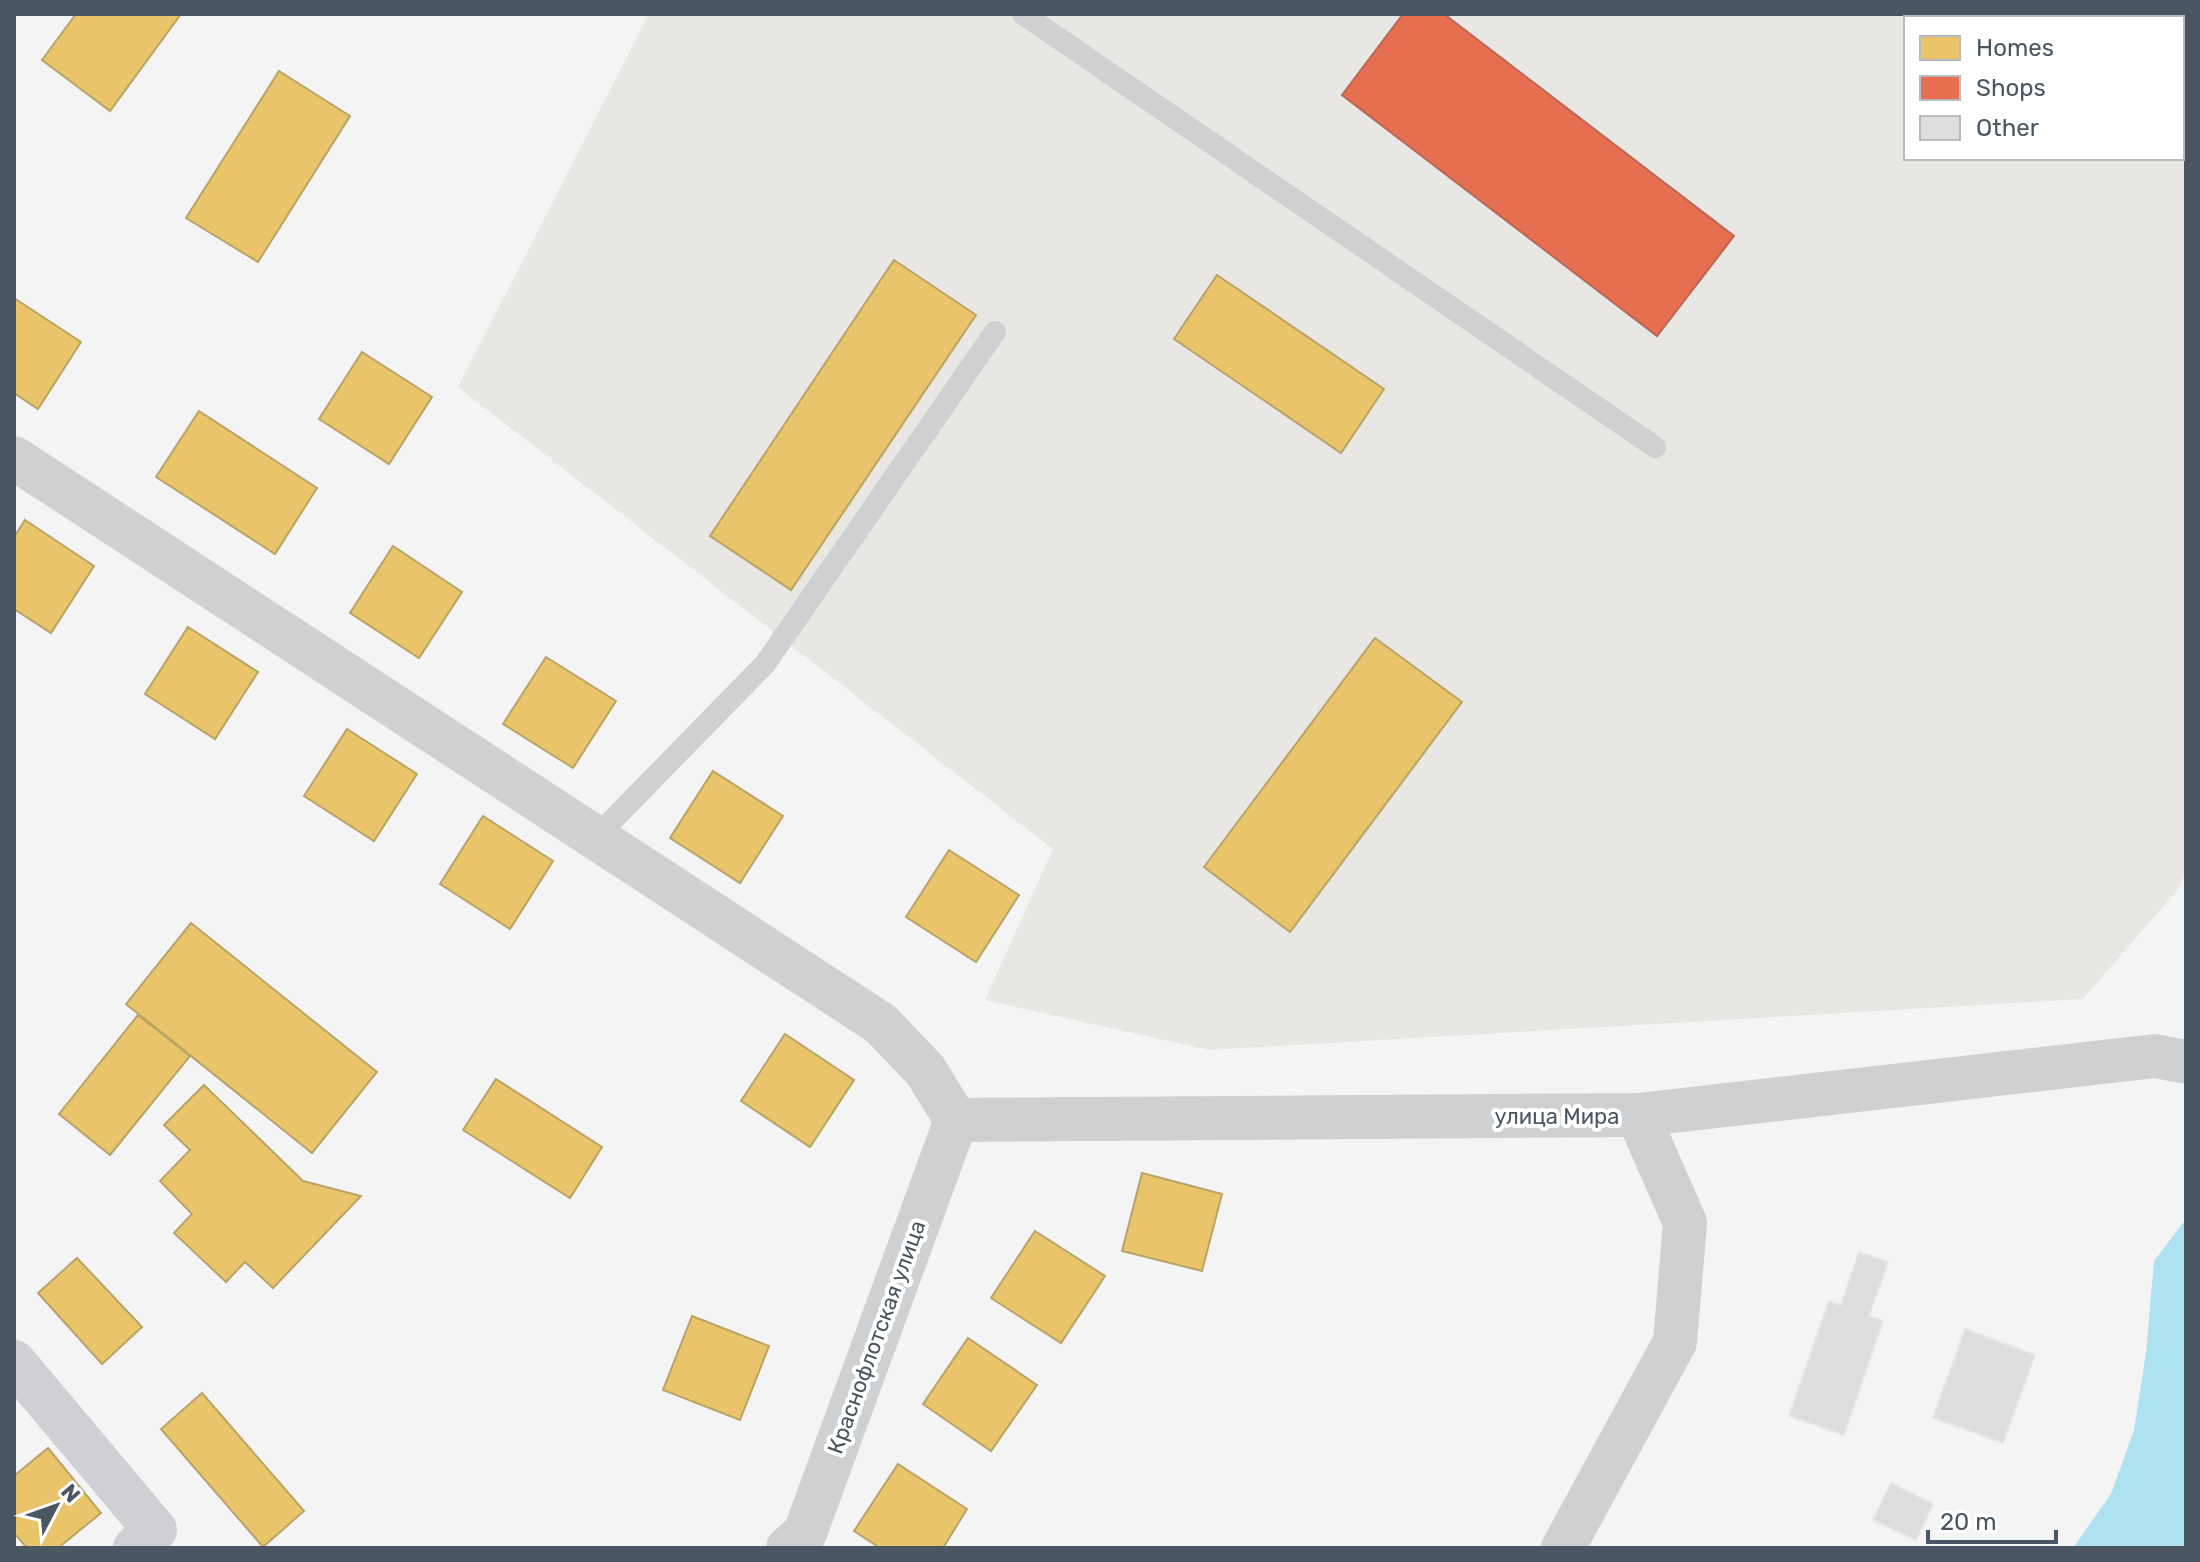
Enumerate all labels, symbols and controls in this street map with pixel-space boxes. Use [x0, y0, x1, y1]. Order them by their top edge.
legend [1904, 16, 2184, 160]
text: Homes [1976, 34, 2054, 62]
text: Shops [1976, 74, 2046, 102]
text: Other [1976, 114, 2039, 142]
street label: улица Мира [1495, 1103, 1619, 1130]
street label: Краснофлотская улица [822, 1217, 931, 1458]
north arrow [16, 1466, 96, 1546]
text: N [55, 1478, 86, 1508]
scale bar [1928, 1494, 2056, 1544]
text: 20 m [1940, 1508, 1997, 1536]

